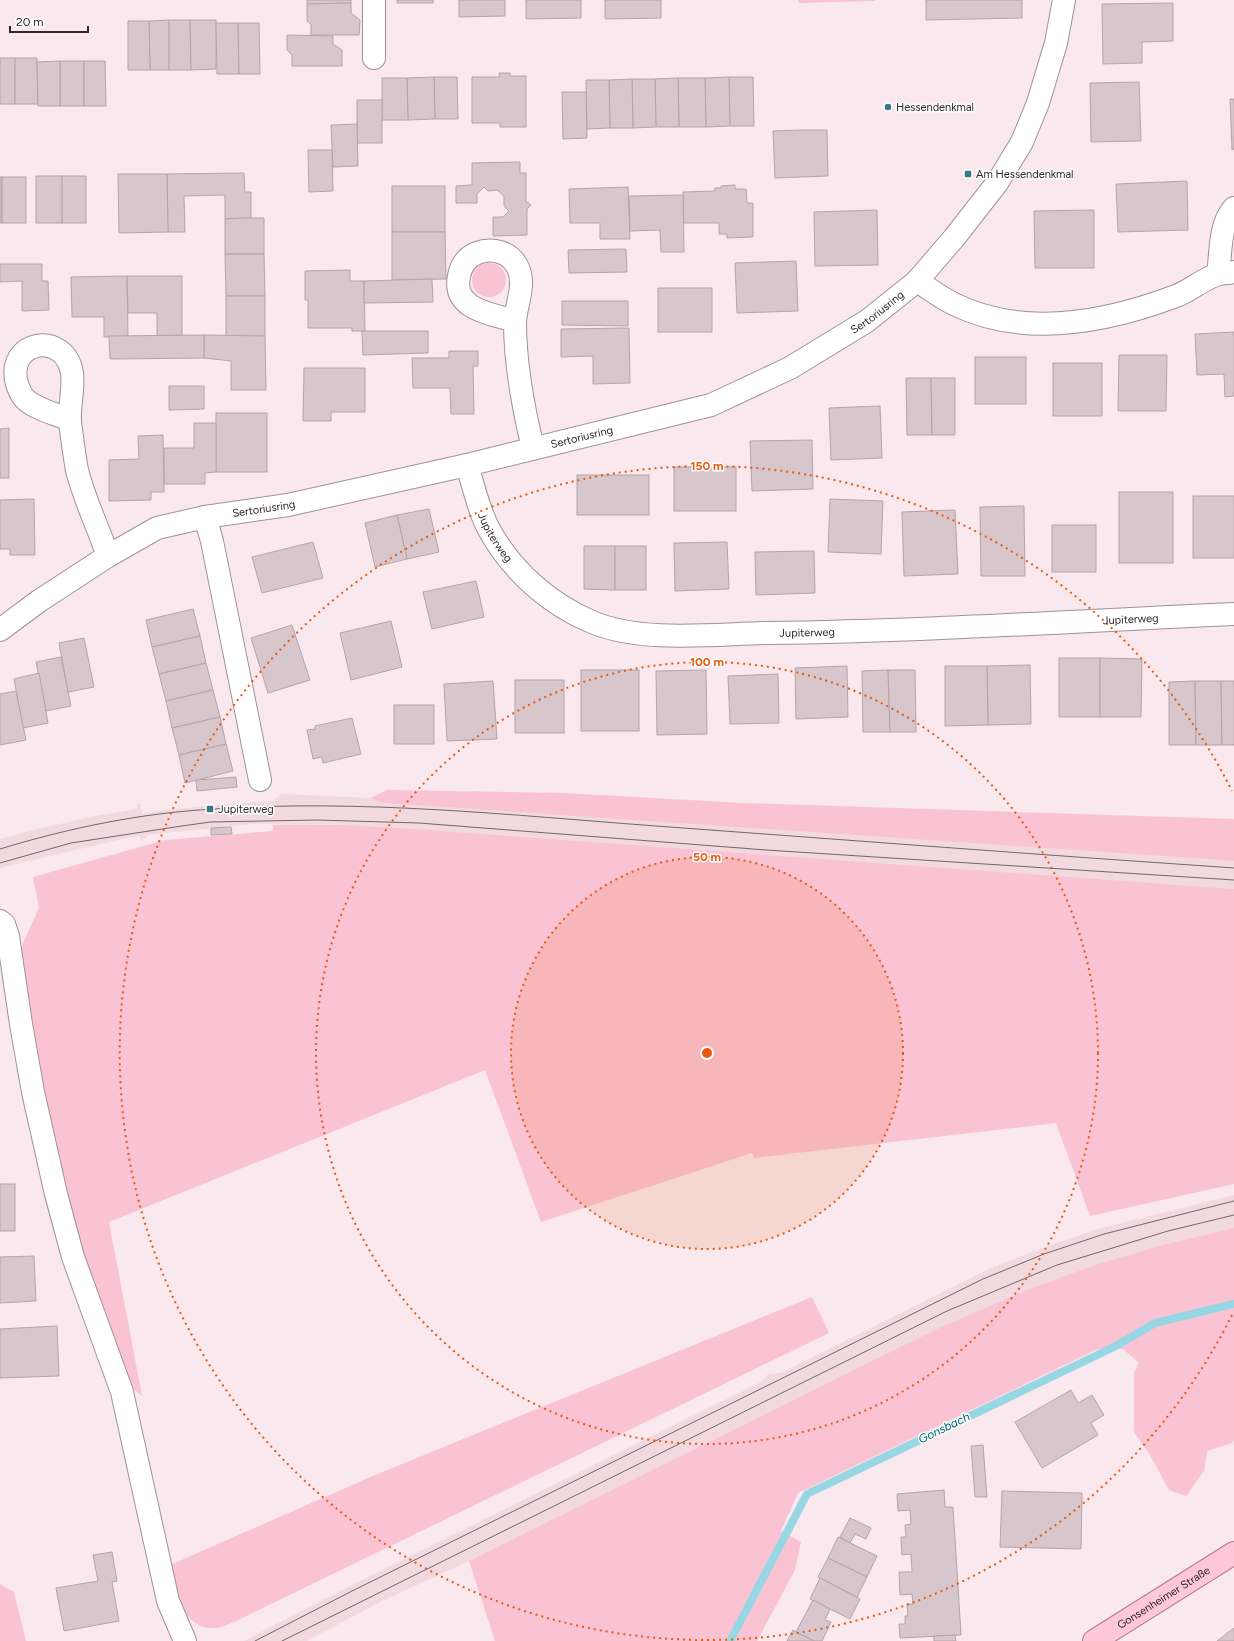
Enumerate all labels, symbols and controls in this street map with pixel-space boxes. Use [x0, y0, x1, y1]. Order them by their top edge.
scale bar [10, 8, 88, 34]
text: 20 m [16, 15, 44, 29]
place label: Hessendenkmal [896, 101, 974, 114]
marker: Hessendenkmal [883, 102, 893, 112]
place label: Am Hessendenkmal [976, 168, 1074, 181]
marker: Am Hessendenkmal [963, 169, 973, 179]
street label: Sertoriusring [848, 288, 907, 337]
street label: Sertoriusring [549, 423, 614, 451]
text: 150 m [690, 459, 724, 473]
street label: Sertoriusring [231, 498, 297, 520]
street label: Jupiterweg [475, 511, 515, 565]
street label: Jupiterweg [1103, 612, 1159, 627]
street label: Jupiterweg [779, 626, 835, 640]
text: 100 m [690, 655, 724, 669]
place label: Jupiterweg [218, 803, 274, 816]
marker: Jupiterweg [205, 804, 215, 814]
text: 50 m [693, 850, 721, 864]
centre of rings [700, 1046, 714, 1060]
water label: Gonsbach [916, 1409, 972, 1447]
street label: Gonsenheimer Straße [1115, 1564, 1213, 1632]

